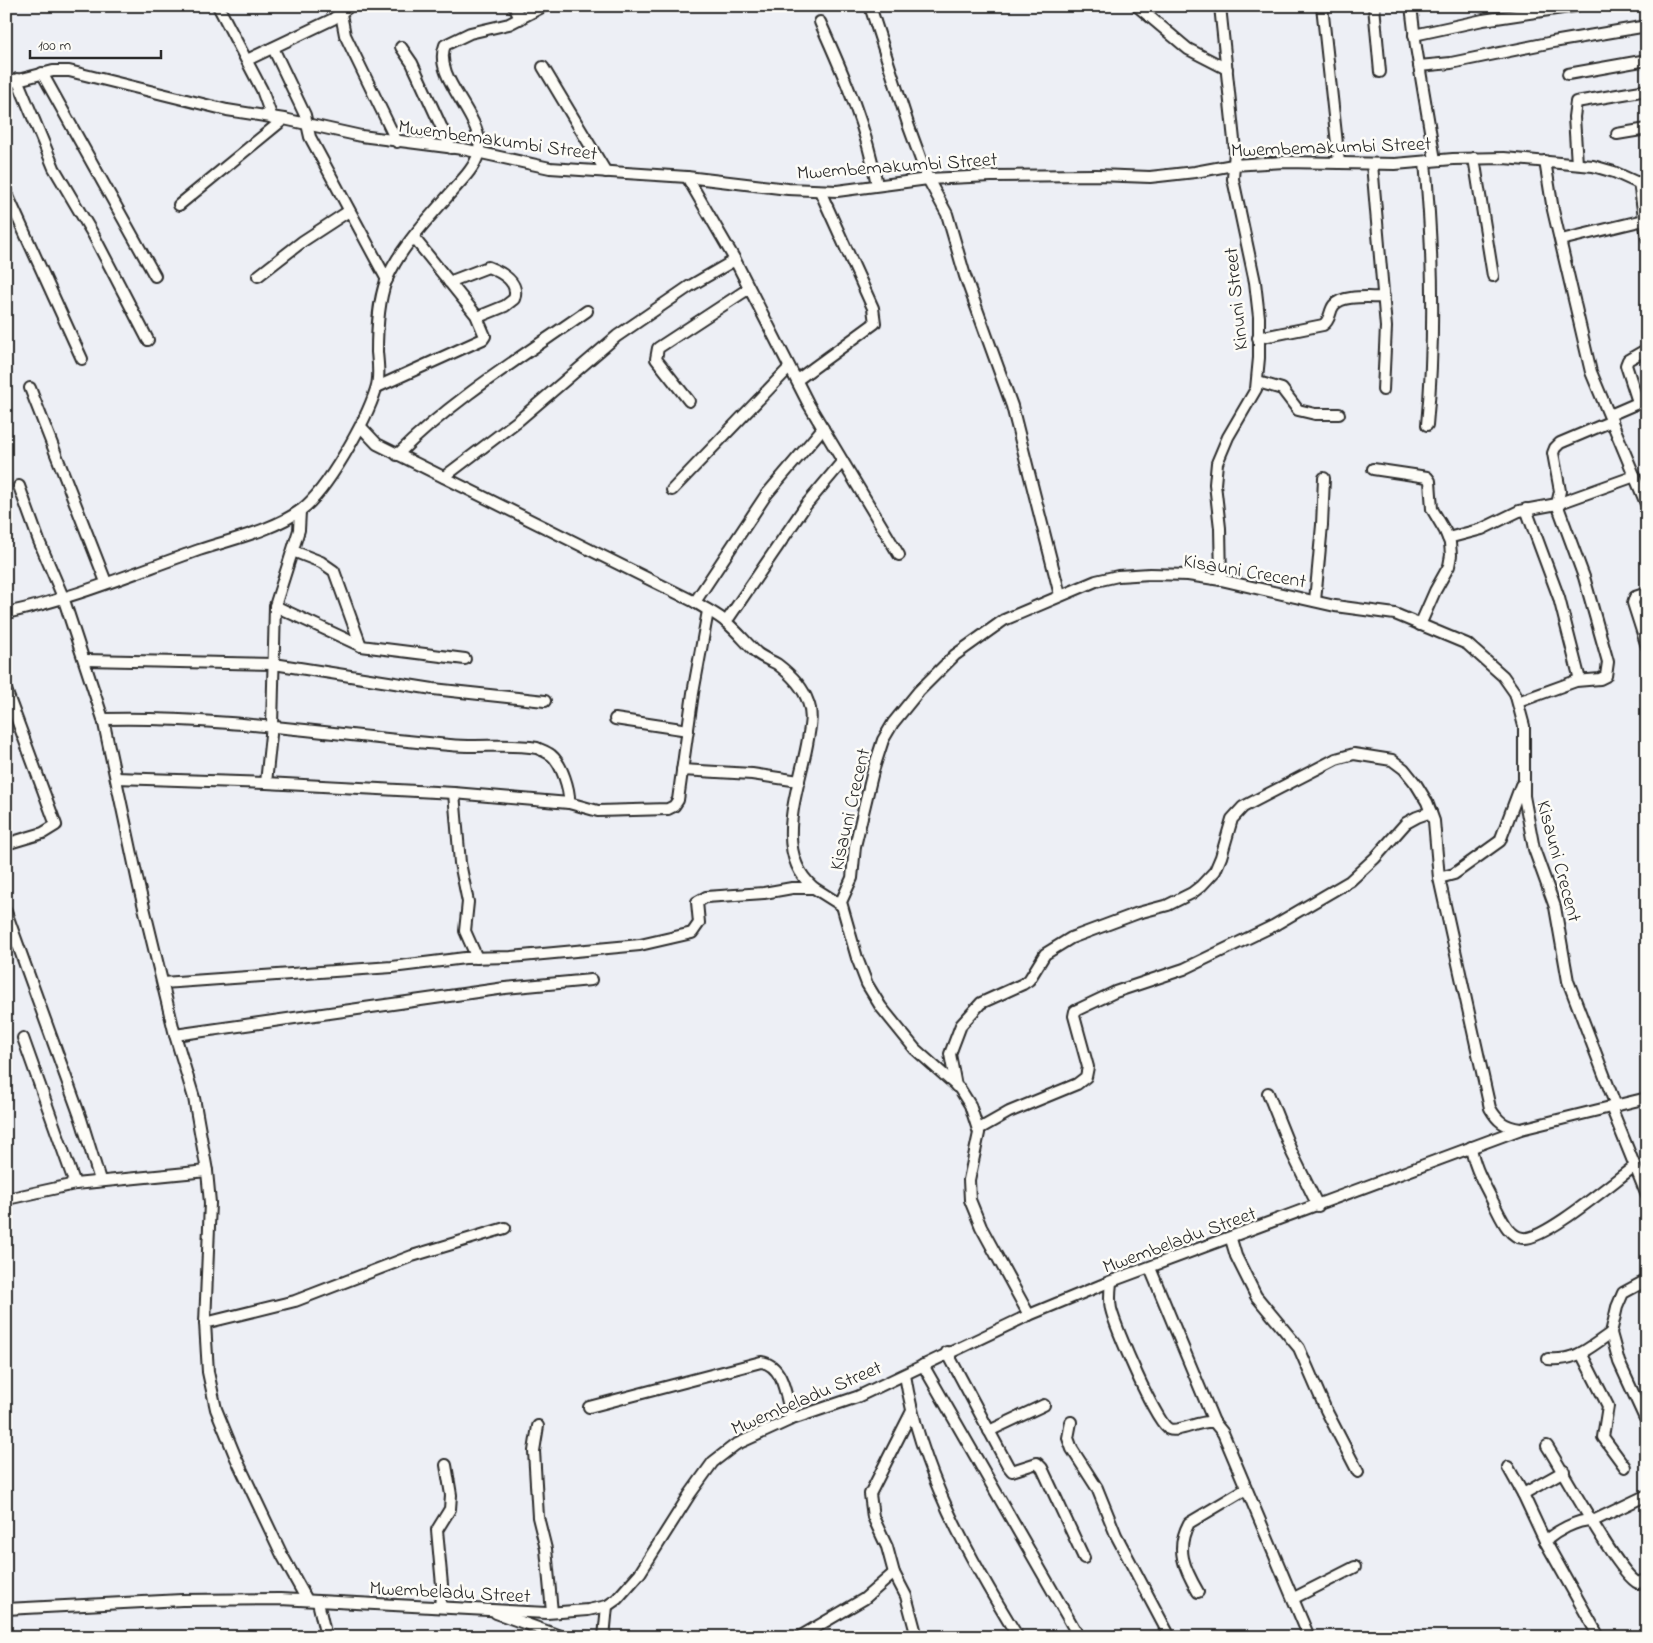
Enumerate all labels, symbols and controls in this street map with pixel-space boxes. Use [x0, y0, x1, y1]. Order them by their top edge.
scale bar [30, 28, 161, 60]
text: 100 m [38, 35, 71, 57]
street label: Mwembemakumbi Street [396, 113, 599, 170]
street label: Mwembemakumbi Street [1230, 130, 1432, 166]
street label: Mwembemakumbi Street [796, 146, 999, 189]
street label: Kinuni Street [1218, 246, 1257, 352]
street label: Kisauni Crecent [1181, 547, 1309, 598]
street label: Kisauni Crecent [823, 745, 880, 874]
street label: Kisauni Crecent [1527, 798, 1588, 926]
street label: Mwembeladu Street [1099, 1200, 1261, 1283]
street label: Mwembeladu Street [727, 1354, 887, 1444]
street label: Mwembeladu Street [368, 1575, 532, 1612]

